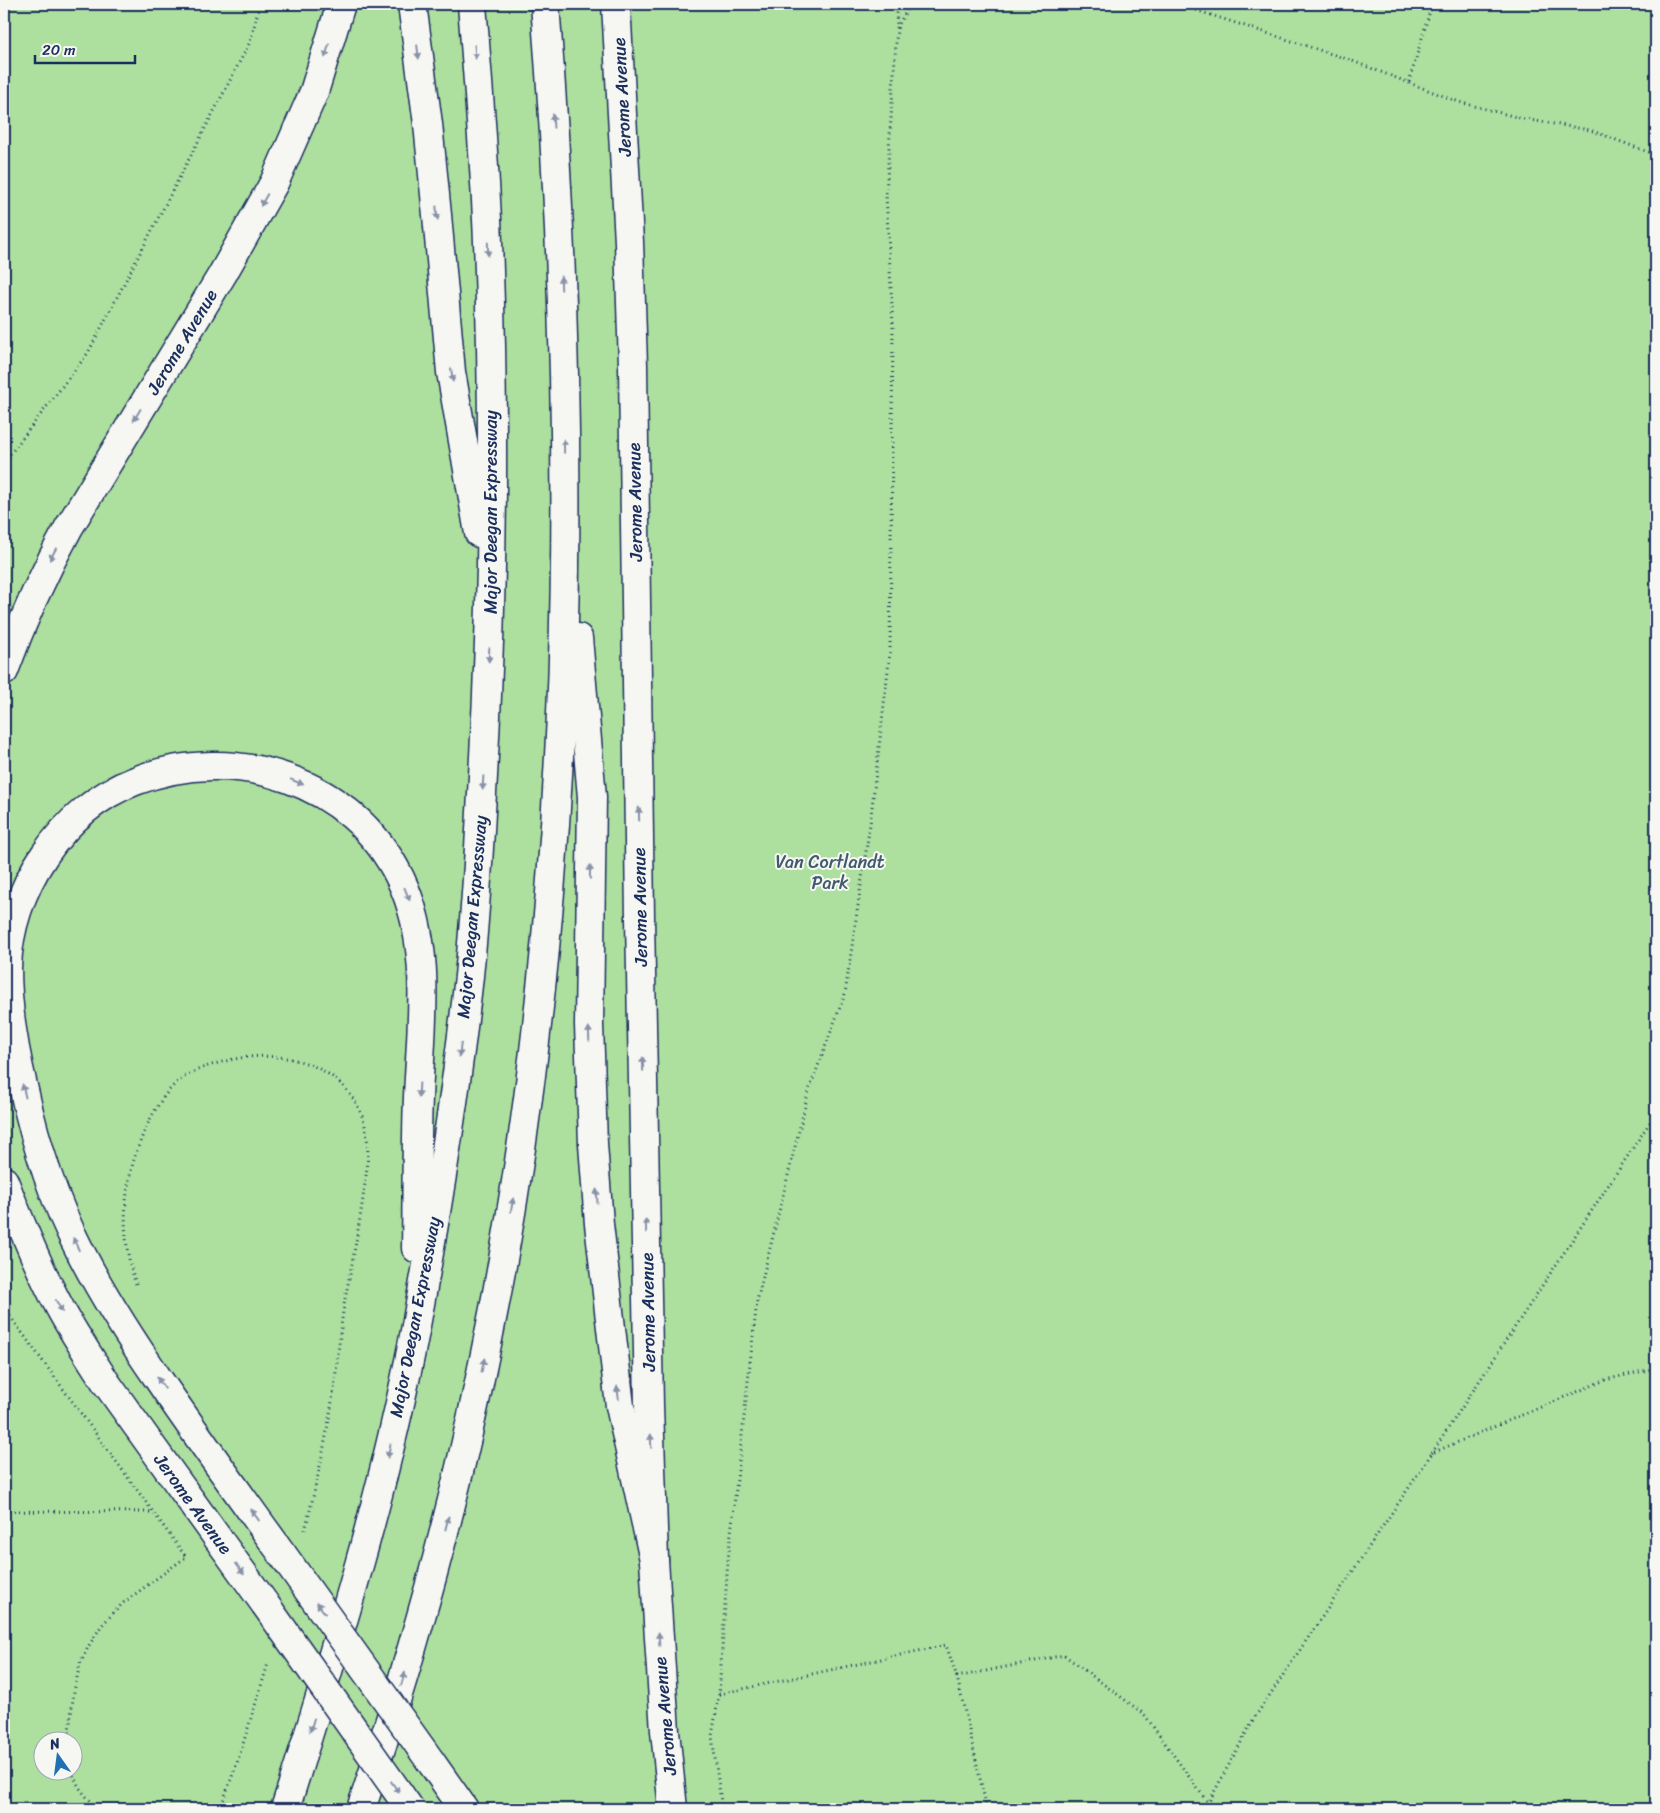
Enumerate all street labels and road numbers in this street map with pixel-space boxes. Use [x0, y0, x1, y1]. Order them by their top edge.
street label: Jerome Avenue [603, 36, 641, 158]
street label: Jerome Avenue [137, 283, 226, 402]
street label: Major Deegan Expressway [475, 409, 507, 614]
street label: Jerome Avenue [618, 442, 652, 563]
street label: Major Deegan Expressway [447, 813, 497, 1020]
street label: Jerome Avenue [623, 847, 657, 968]
street label: Major Deegan Expressway [380, 1213, 450, 1420]
street label: Jerome Avenue [631, 1252, 665, 1373]
street label: Jerome Avenue [145, 1446, 241, 1562]
street label: Jerome Avenue [644, 1655, 686, 1778]

